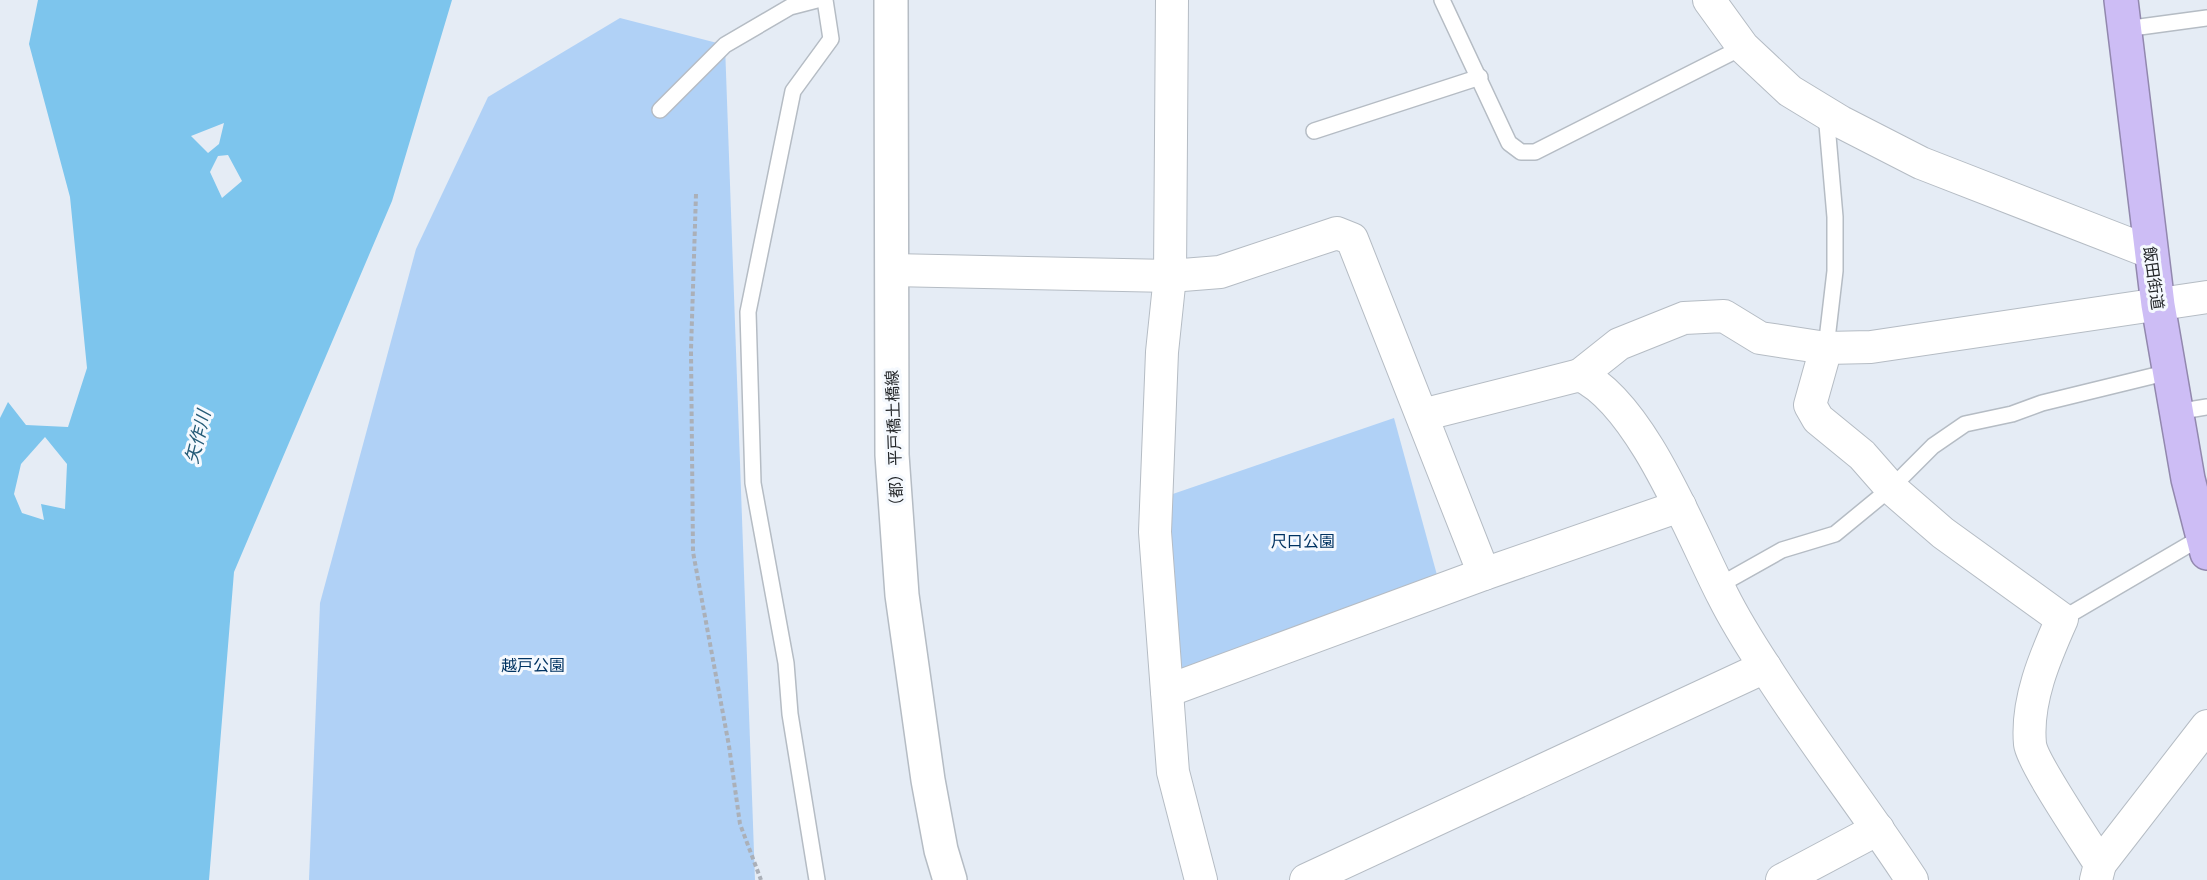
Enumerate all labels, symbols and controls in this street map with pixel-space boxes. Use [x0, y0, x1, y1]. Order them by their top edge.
street label: 飯田街道 [2140, 245, 2167, 311]
street label: （都）平戸橋土橋線 [882, 370, 907, 514]
water label: 矢作川 [181, 406, 216, 466]
park label: 尺口公園 [1271, 532, 1335, 551]
park label: 越戸公園 [501, 656, 565, 675]

